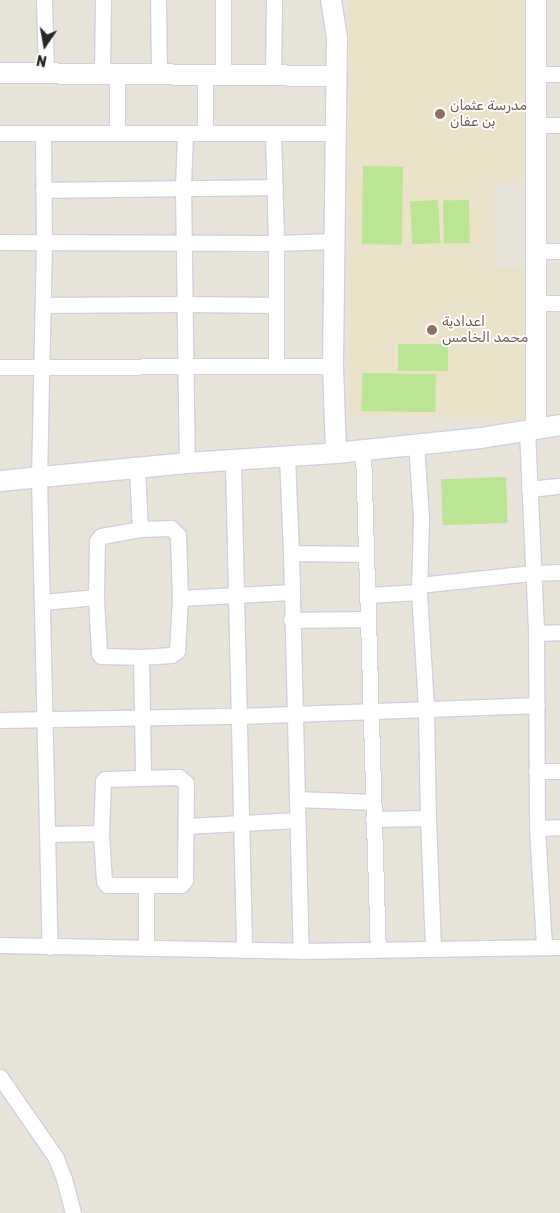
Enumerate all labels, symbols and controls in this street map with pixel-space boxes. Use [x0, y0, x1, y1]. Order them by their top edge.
north arrow [20, 20, 70, 70]
text: N [35, 51, 48, 70]
place label: مدرسة عثمان بن عفان [450, 98, 527, 130]
marker: مدرسة عثمان بن عفان [434, 108, 446, 120]
place label: اعدادية محمد الخامس [442, 314, 528, 347]
marker: اعدادية محمد الخامس [426, 324, 438, 336]

